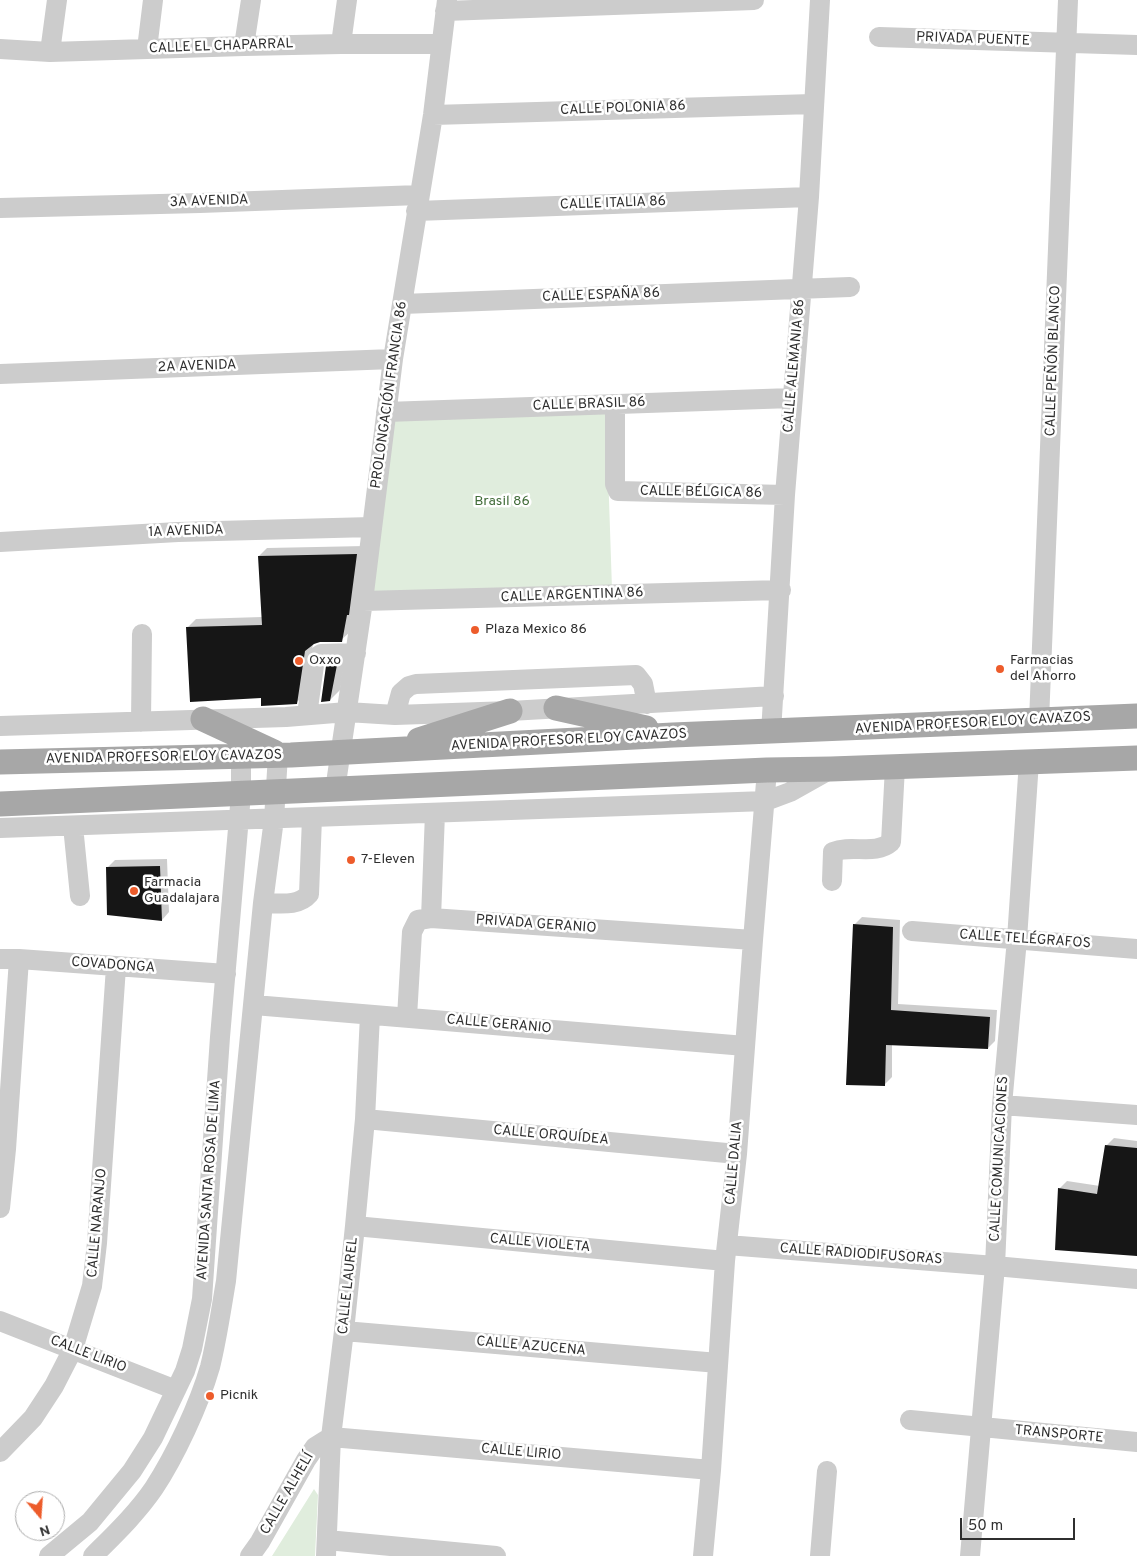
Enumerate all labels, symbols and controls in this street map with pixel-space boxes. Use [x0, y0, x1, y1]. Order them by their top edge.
street label: PRIVADA PUENTE [916, 30, 1030, 50]
street label: CALLE EL CHAPARRAL [149, 36, 293, 58]
street label: CALLE POLONIA 86 [560, 98, 686, 120]
street label: 3A AVENIDA [169, 192, 249, 212]
street label: CALLE ITALIA 86 [560, 194, 666, 214]
street label: CALLE PEÑÓN BLANCO [1043, 285, 1065, 437]
street label: CALLE ESPAÑA 86 [542, 286, 660, 306]
street label: CALLE ALEMANIA 86 [781, 298, 809, 434]
street label: PROLONGACIÓN FRANCIA 86 [369, 300, 411, 490]
street label: 2A AVENIDA [157, 357, 237, 377]
street label: CALLE BRASIL 86 [532, 395, 646, 415]
street label: CALLE BÉLGICA 86 [640, 484, 762, 502]
park label: Brasil 86 [474, 494, 530, 510]
street label: 1A AVENIDA [148, 522, 224, 542]
street label: CALLE ARGENTINA 86 [500, 585, 644, 607]
place label: Plaza Mexico 86 [485, 622, 587, 638]
marker: Plaza Mexico 86 [469, 624, 481, 636]
place label: Oxxo [309, 653, 341, 669]
place label: Farmacias del Ahorro [1010, 653, 1076, 686]
marker: Oxxo [293, 655, 305, 667]
marker: Farmacias del Ahorro [994, 663, 1006, 675]
street label: AVENIDA PROFESOR ELOY CAVAZOS [855, 709, 1091, 739]
street label: AVENIDA PROFESOR ELOY CAVAZOS [451, 726, 687, 756]
street label: AVENIDA PROFESOR ELOY CAVAZOS [46, 748, 282, 768]
place label: 7-Eleven [361, 852, 415, 868]
marker: 7-Eleven [345, 854, 357, 866]
place label: Farmacia Guadalajara [144, 875, 220, 908]
marker: Farmacia Guadalajara [128, 885, 140, 897]
street label: PRIVADA GERANIO [475, 912, 597, 938]
street label: CALLE TELÉGRAFOS [959, 927, 1091, 953]
street label: COVADONGA [71, 955, 155, 977]
street label: CALLE GERANIO [446, 1012, 552, 1038]
street label: CALLE COMUNICACIONES [987, 1076, 1013, 1242]
street label: AVENIDA SANTA ROSA DE LIMA [195, 1079, 225, 1281]
street label: CALLE DALIA [723, 1120, 747, 1206]
street label: CALLE ORQUÍDEA [493, 1123, 609, 1149]
street label: CALLE NARANJO [85, 1167, 111, 1279]
street label: CALLE VIOLETA [489, 1231, 591, 1257]
street label: CALLE LAUREL [336, 1237, 362, 1335]
street label: CALLE RADIODIFUSORAS [779, 1241, 943, 1269]
street label: CALLE LIRIO [47, 1333, 129, 1377]
street label: CALLE AZUCENA [476, 1334, 586, 1360]
place label: Picnik [220, 1388, 258, 1404]
marker: Picnik [204, 1390, 216, 1402]
street label: TRANSPORTE [1014, 1423, 1104, 1447]
street label: CALLE LIRIO [480, 1441, 562, 1465]
street label: CALLE ALHELÍ [258, 1450, 318, 1538]
north arrow [15, 1491, 65, 1541]
scale bar [962, 1508, 1077, 1540]
text: 50 m [968, 1517, 1003, 1536]
text: N [37, 1520, 52, 1539]

